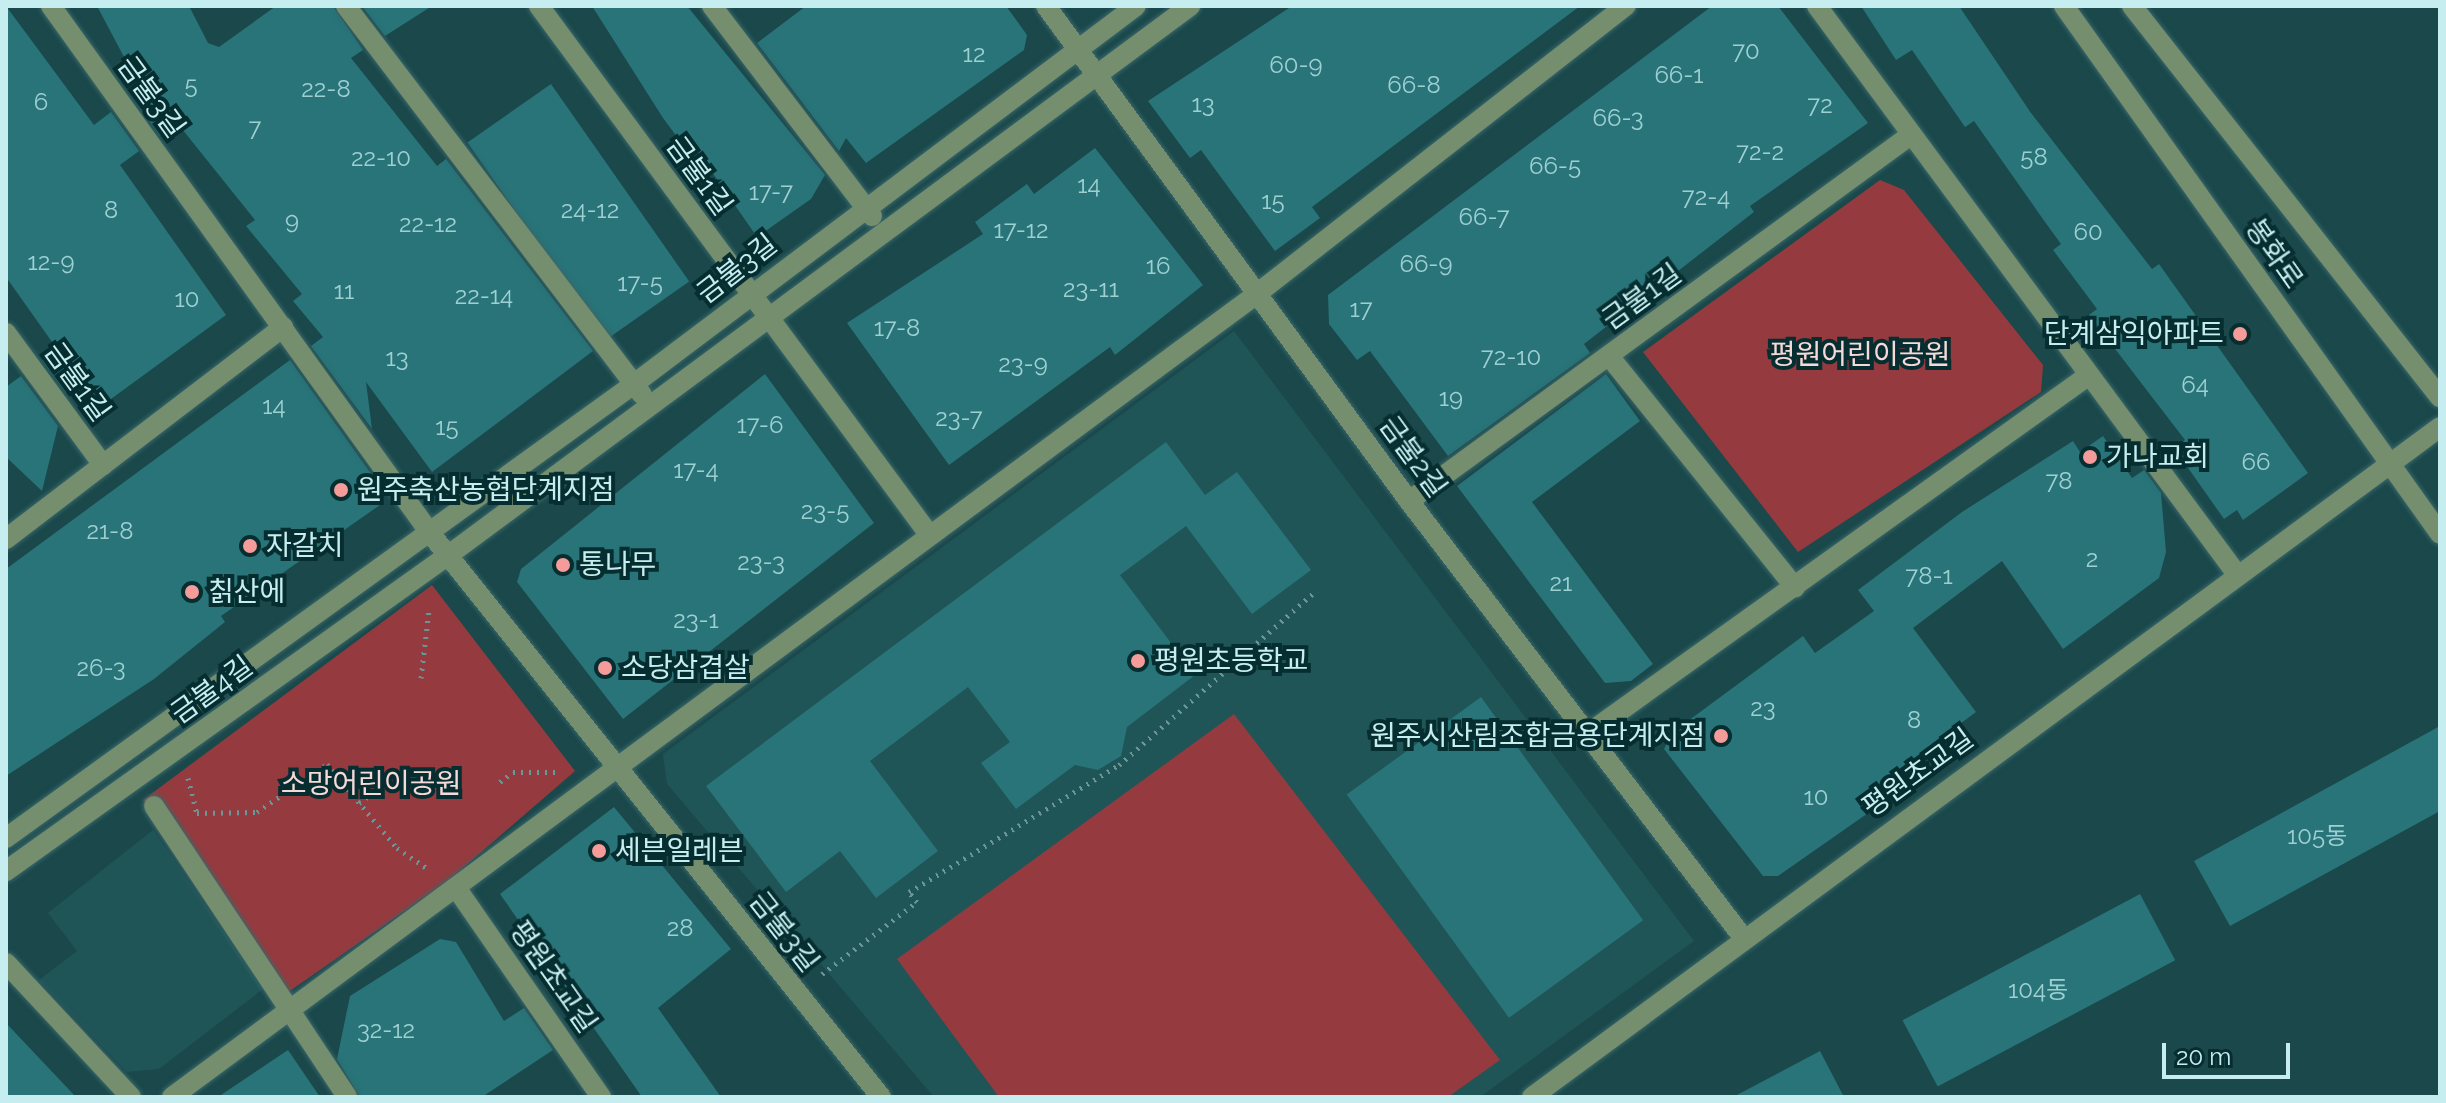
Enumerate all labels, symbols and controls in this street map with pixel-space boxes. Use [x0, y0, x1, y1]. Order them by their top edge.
house number: 70 [1732, 37, 1760, 65]
house number: 12 [963, 40, 985, 68]
street label: 금불3길 [110, 50, 192, 144]
house number: 60-9 [1269, 51, 1323, 79]
house number: 66-1 [1654, 61, 1704, 89]
house number: 5 [184, 71, 198, 99]
house number: 66-8 [1387, 71, 1441, 99]
house number: 22-8 [301, 75, 351, 103]
house number: 6 [34, 88, 48, 116]
house number: 13 [1191, 90, 1215, 118]
house number: 72 [1807, 91, 1833, 119]
house number: 66-3 [1592, 104, 1644, 132]
house number: 7 [249, 114, 261, 142]
street label: 금불1길 [659, 130, 739, 222]
house number: 72-2 [1736, 138, 1784, 166]
house number: 58 [2020, 143, 2048, 171]
house number: 22-10 [351, 144, 411, 172]
house number: 66-5 [1529, 152, 1581, 180]
house number: 14 [1077, 171, 1101, 199]
house number: 17-7 [749, 178, 793, 206]
house number: 72-4 [1682, 183, 1730, 211]
house number: 15 [1261, 187, 1285, 215]
house number: 8 [104, 196, 118, 224]
house number: 24-12 [561, 196, 619, 224]
house number: 66-7 [1458, 203, 1510, 231]
house number: 9 [285, 207, 299, 235]
house number: 22-12 [399, 210, 457, 238]
street label: 봉화로 [2238, 213, 2310, 295]
house number: 17-12 [993, 216, 1049, 244]
house number: 60 [2073, 218, 2103, 246]
street label: 금불3길 [690, 227, 784, 311]
house number: 12-9 [28, 248, 74, 276]
house number: 66-9 [1399, 250, 1453, 278]
house number: 16 [1146, 252, 1170, 280]
street label: 금불1길 [1596, 257, 1688, 337]
house number: 17-5 [617, 269, 663, 297]
house number: 23-11 [1063, 275, 1119, 303]
house number: 11 [334, 277, 354, 305]
house number: 22-14 [455, 282, 513, 310]
house number: 10 [175, 285, 199, 313]
house number: 17 [1350, 295, 1372, 323]
house number: 17-8 [874, 314, 920, 342]
place label: 단계삼익아파트 [2044, 317, 2224, 351]
marker: 단계삼익아파트 [2231, 325, 2249, 343]
street label: 금불1길 [37, 336, 117, 428]
park label: 평원어린이공원 [1770, 338, 1950, 372]
house number: 72-10 [1481, 343, 1541, 371]
house number: 13 [385, 344, 409, 372]
house number: 23-9 [998, 350, 1048, 378]
house number: 64 [2181, 371, 2209, 399]
house number: 19 [1439, 384, 1463, 412]
house number: 14 [262, 392, 286, 420]
house number: 23-7 [935, 404, 983, 432]
street label: 금불2길 [1372, 410, 1454, 504]
house number: 17-6 [737, 411, 783, 439]
house number: 15 [435, 413, 459, 441]
place label: 가나교회 [2106, 440, 2209, 474]
marker: 가나교회 [2081, 448, 2099, 466]
house number: 66 [2242, 448, 2270, 476]
house number: 17-4 [673, 456, 719, 484]
house number: 78 [2045, 467, 2073, 495]
place label: 원주축산농협단계지점 [357, 473, 615, 507]
marker: 원주축산농협단계지점 [332, 481, 350, 499]
house number: 23-5 [801, 497, 849, 525]
house number: 21-8 [87, 517, 133, 545]
place label: 자갈치 [266, 529, 343, 563]
marker: 자갈치 [241, 537, 259, 555]
house number: 2 [2086, 545, 2098, 573]
place label: 통나무 [579, 548, 656, 582]
house number: 23-3 [737, 548, 785, 576]
marker: 통나무 [554, 556, 572, 574]
house number: 78-1 [1905, 562, 1953, 590]
house number: 21 [1550, 569, 1572, 597]
place label: 칡산에 [208, 575, 285, 609]
marker: 칡산에 [183, 583, 201, 601]
house number: 23-1 [673, 606, 719, 634]
place label: 평원초등학교 [1154, 644, 1309, 678]
street label: 금불4길 [165, 649, 259, 731]
place label: 소당삼겹살 [621, 651, 750, 685]
marker: 평원초등학교 [1129, 652, 1147, 670]
house number: 26-3 [76, 654, 126, 682]
marker: 소당삼겹살 [596, 659, 614, 677]
house number: 23 [1750, 694, 1776, 722]
house number: 8 [1907, 706, 1921, 734]
place label: 원주시산림조합금용단계지점 [1370, 719, 1705, 753]
street label: 평원초교길 [1856, 722, 1980, 824]
marker: 원주시산림조합금용단계지점 [1712, 727, 1730, 745]
park label: 소망어린이공원 [281, 767, 461, 801]
house number: 10 [1804, 783, 1828, 811]
house number: 105동 [2287, 822, 2347, 850]
place label: 세븐일레븐 [615, 834, 744, 868]
marker: 세븐일레븐 [590, 842, 608, 860]
street label: 금불3길 [742, 885, 826, 979]
house number: 28 [667, 914, 693, 942]
street label: 평원초교길 [502, 915, 604, 1039]
house number: 104동 [2008, 976, 2068, 1004]
house number: 32-12 [357, 1016, 415, 1044]
scale bar [2166, 1027, 2294, 1077]
text: 20 m [2176, 1042, 2231, 1071]

